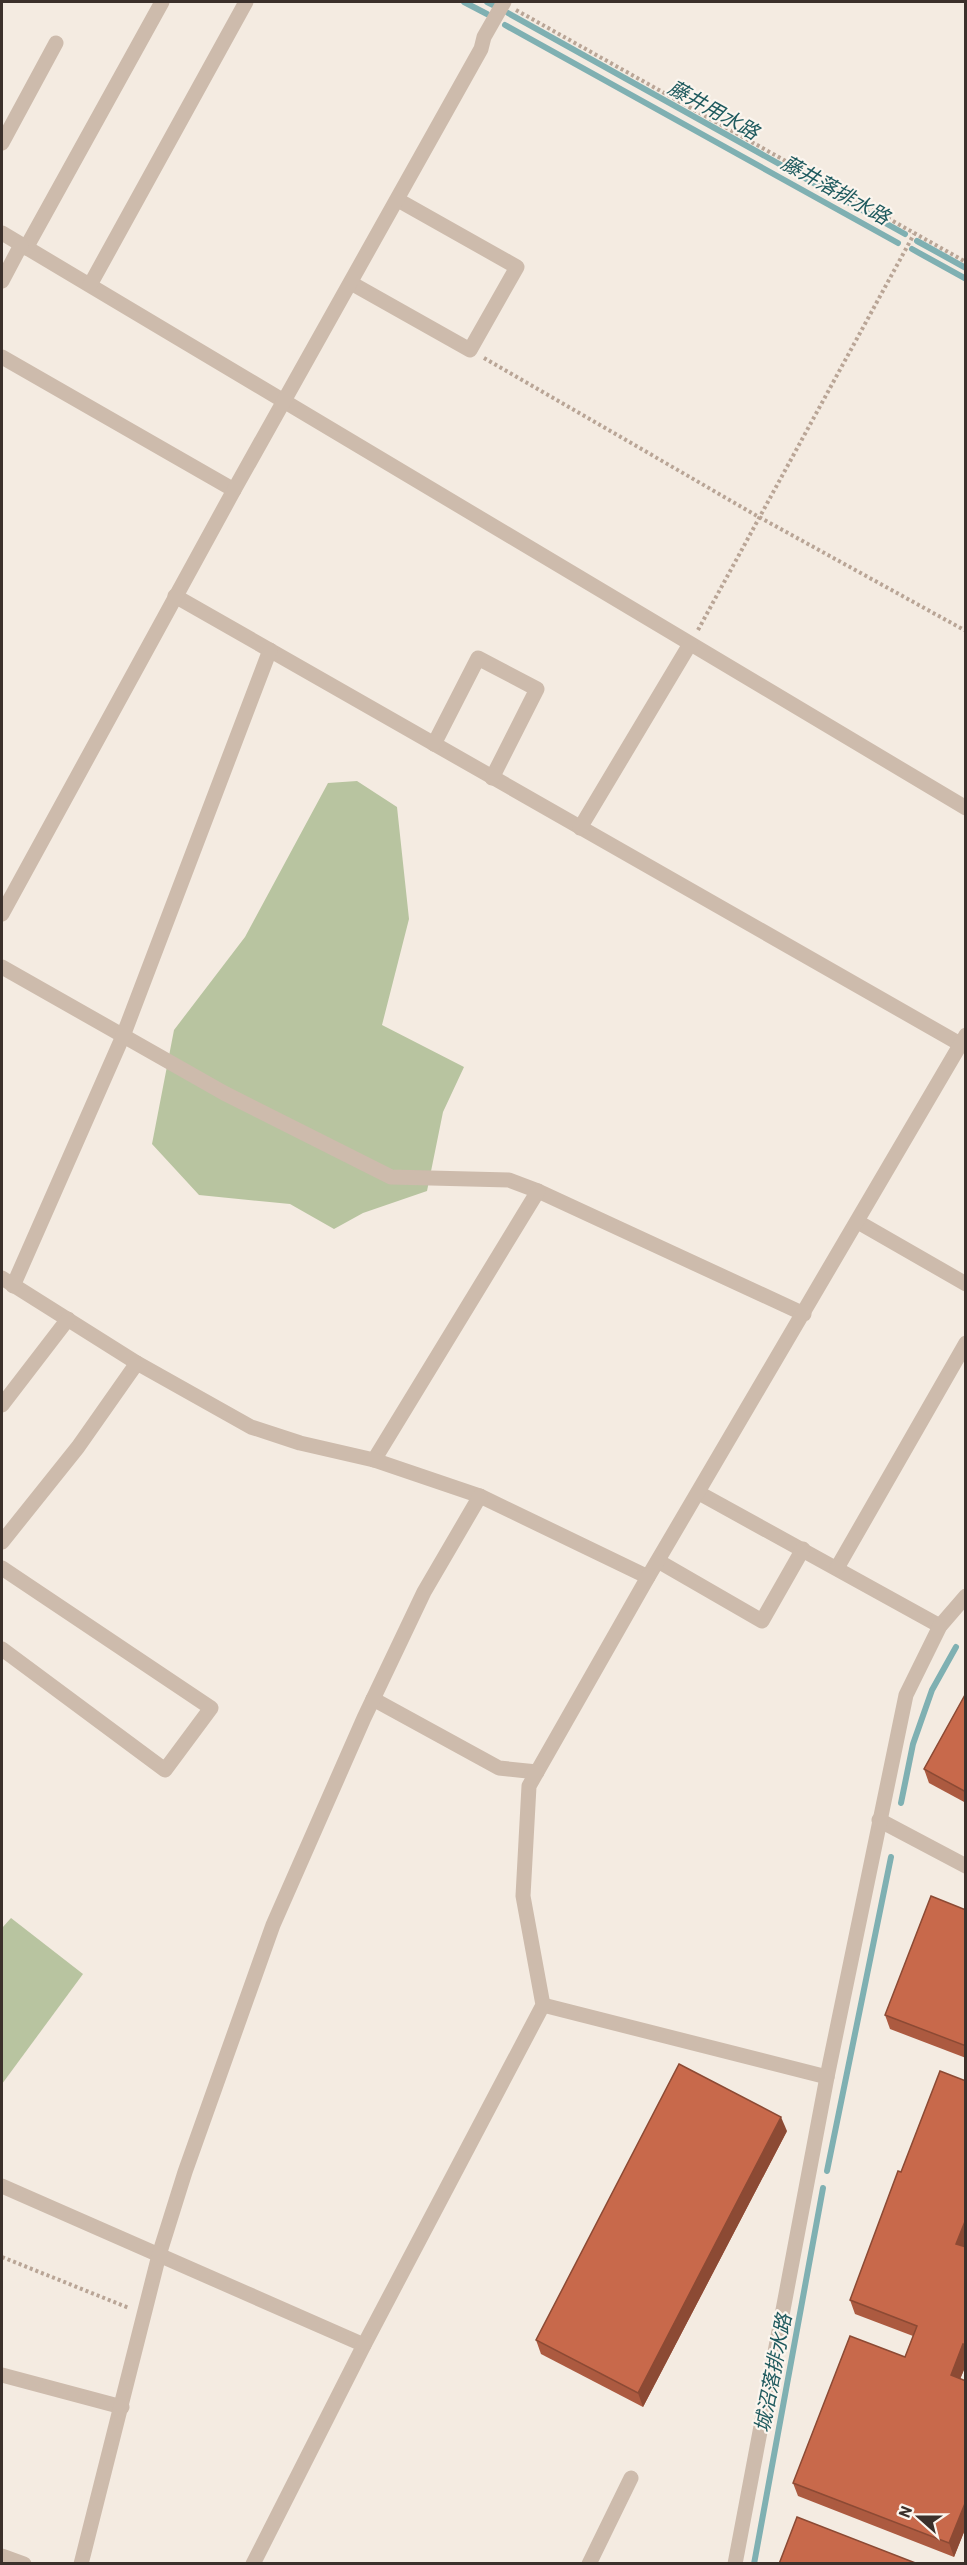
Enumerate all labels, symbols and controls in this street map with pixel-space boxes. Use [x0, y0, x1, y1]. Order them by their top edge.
water label: 藤井用水路 [664, 74, 765, 145]
water label: 藤井落排水路 [778, 149, 896, 230]
water label: 城沼落排水路 [749, 2310, 796, 2434]
north arrow [889, 2487, 949, 2547]
text: N [894, 2503, 915, 2520]

